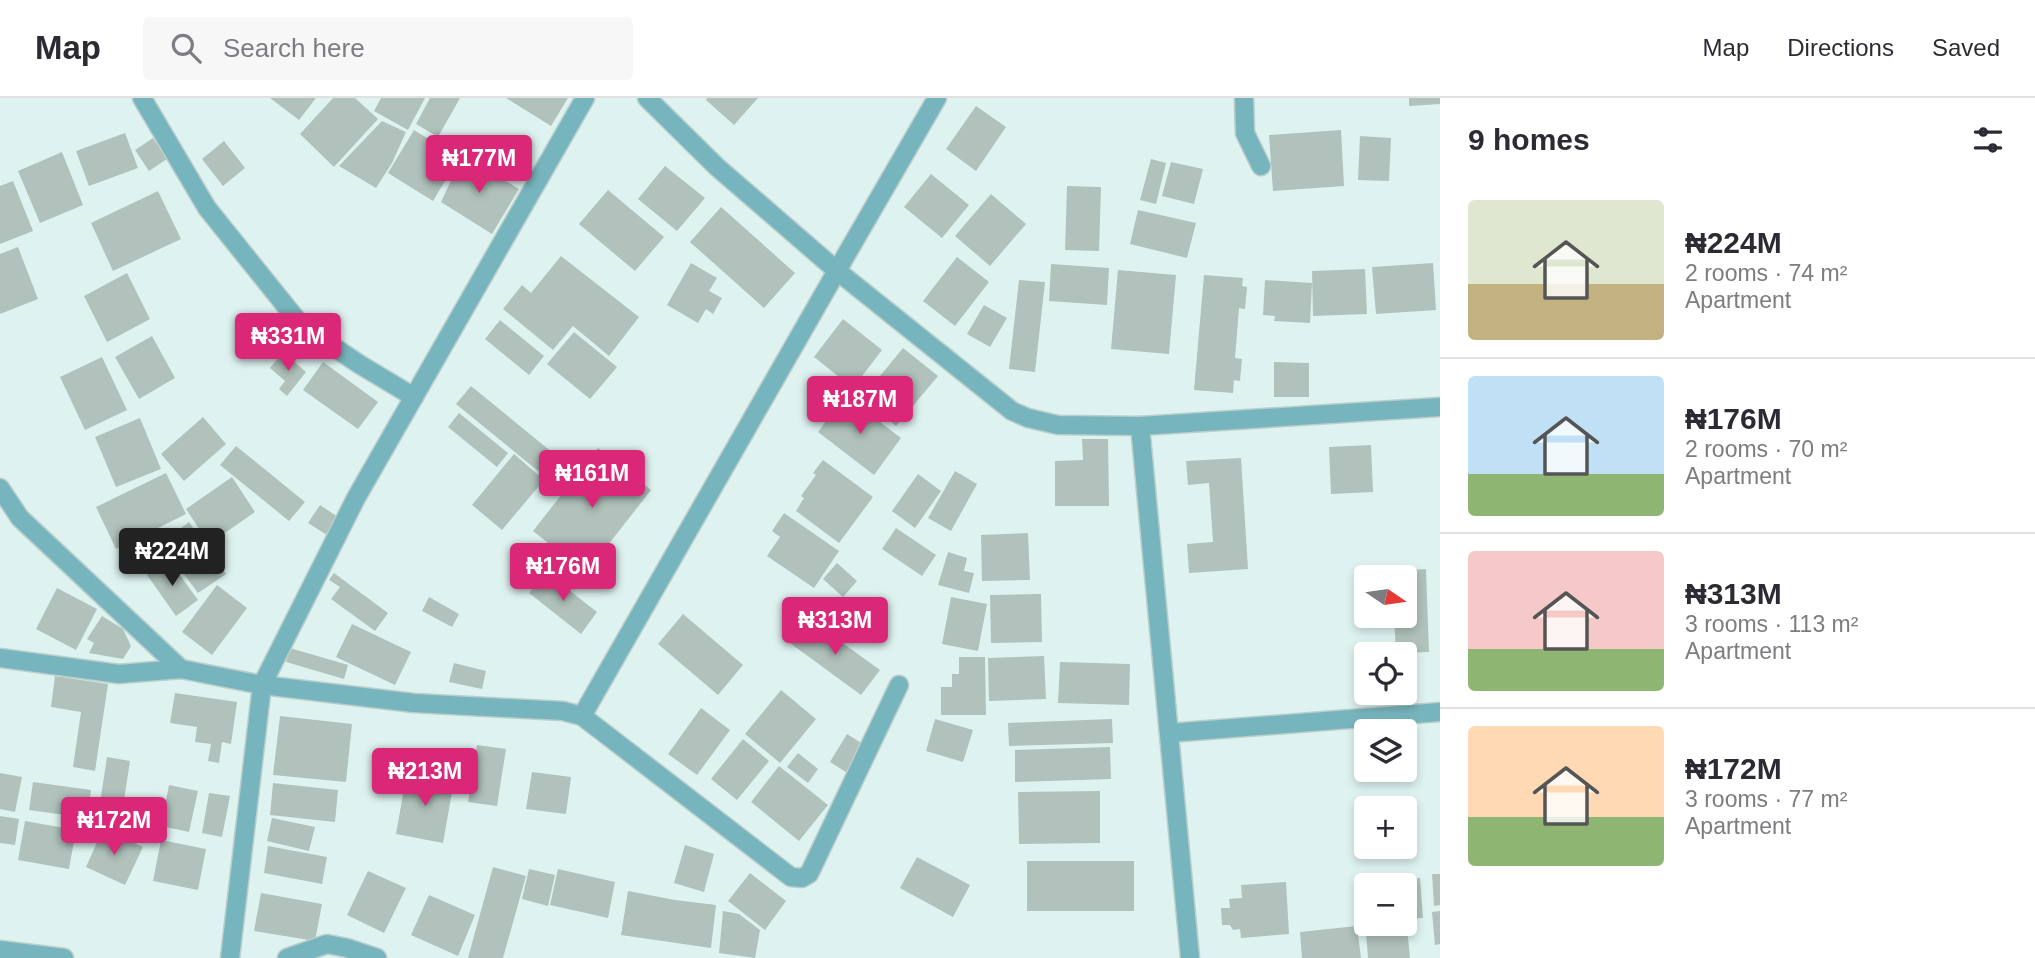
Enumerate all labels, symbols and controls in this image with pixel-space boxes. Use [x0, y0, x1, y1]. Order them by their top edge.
search box [143, 17, 633, 80]
text: Map [35, 29, 101, 66]
icon: search [167, 29, 205, 67]
text: Search here [223, 33, 365, 63]
text: Map [1703, 34, 1749, 61]
text: Directions [1787, 34, 1894, 61]
text: Saved [1932, 34, 2000, 61]
icon: filters [1969, 121, 2007, 159]
text: 9 homes [1468, 123, 1590, 156]
pin: ₦177M [430, 136, 528, 195]
text: ₦177M [442, 145, 516, 171]
text: ₦224M [1685, 226, 1782, 259]
icon: home [1524, 228, 1608, 312]
text: 2 rooms · 74 m² [1685, 260, 1847, 286]
text: Apartment [1685, 287, 1791, 313]
pin: ₦331M [239, 314, 337, 373]
text: ₦331M [251, 323, 325, 349]
pin: ₦187M [811, 376, 909, 436]
text: ₦187M [823, 386, 897, 412]
text: ₦176M [1685, 402, 1782, 435]
icon: home [1524, 404, 1608, 488]
text: 2 rooms · 70 m² [1685, 436, 1847, 462]
pin: ₦161M [543, 450, 641, 510]
text: ₦161M [555, 460, 629, 486]
text: Apartment [1685, 463, 1791, 489]
pin: ₦224M [123, 528, 221, 588]
text: ₦224M [135, 538, 209, 564]
pin: ₦176M [514, 544, 612, 603]
text: ₦176M [526, 553, 600, 579]
north arrow [1354, 565, 1418, 628]
map controls [1354, 565, 1417, 936]
text: ₦313M [1685, 577, 1782, 610]
icon: home [1524, 579, 1608, 663]
pin: ₦313M [786, 598, 884, 657]
text: ₦313M [798, 607, 872, 633]
text: 3 rooms · 113 m² [1685, 611, 1858, 637]
text: Apartment [1685, 638, 1791, 664]
button: locate [1354, 642, 1417, 705]
button: layers [1354, 719, 1417, 782]
pin: ₦213M [376, 748, 474, 808]
text: ₦172M [1685, 752, 1782, 785]
icon: home [1524, 754, 1608, 838]
text: ₦213M [388, 758, 462, 784]
text: 3 rooms · 77 m² [1685, 786, 1847, 812]
button: + [1354, 796, 1417, 859]
pin: ₦172M [65, 798, 163, 857]
text: ₦172M [77, 807, 151, 833]
text: Apartment [1685, 813, 1791, 839]
button: − [1354, 873, 1417, 936]

